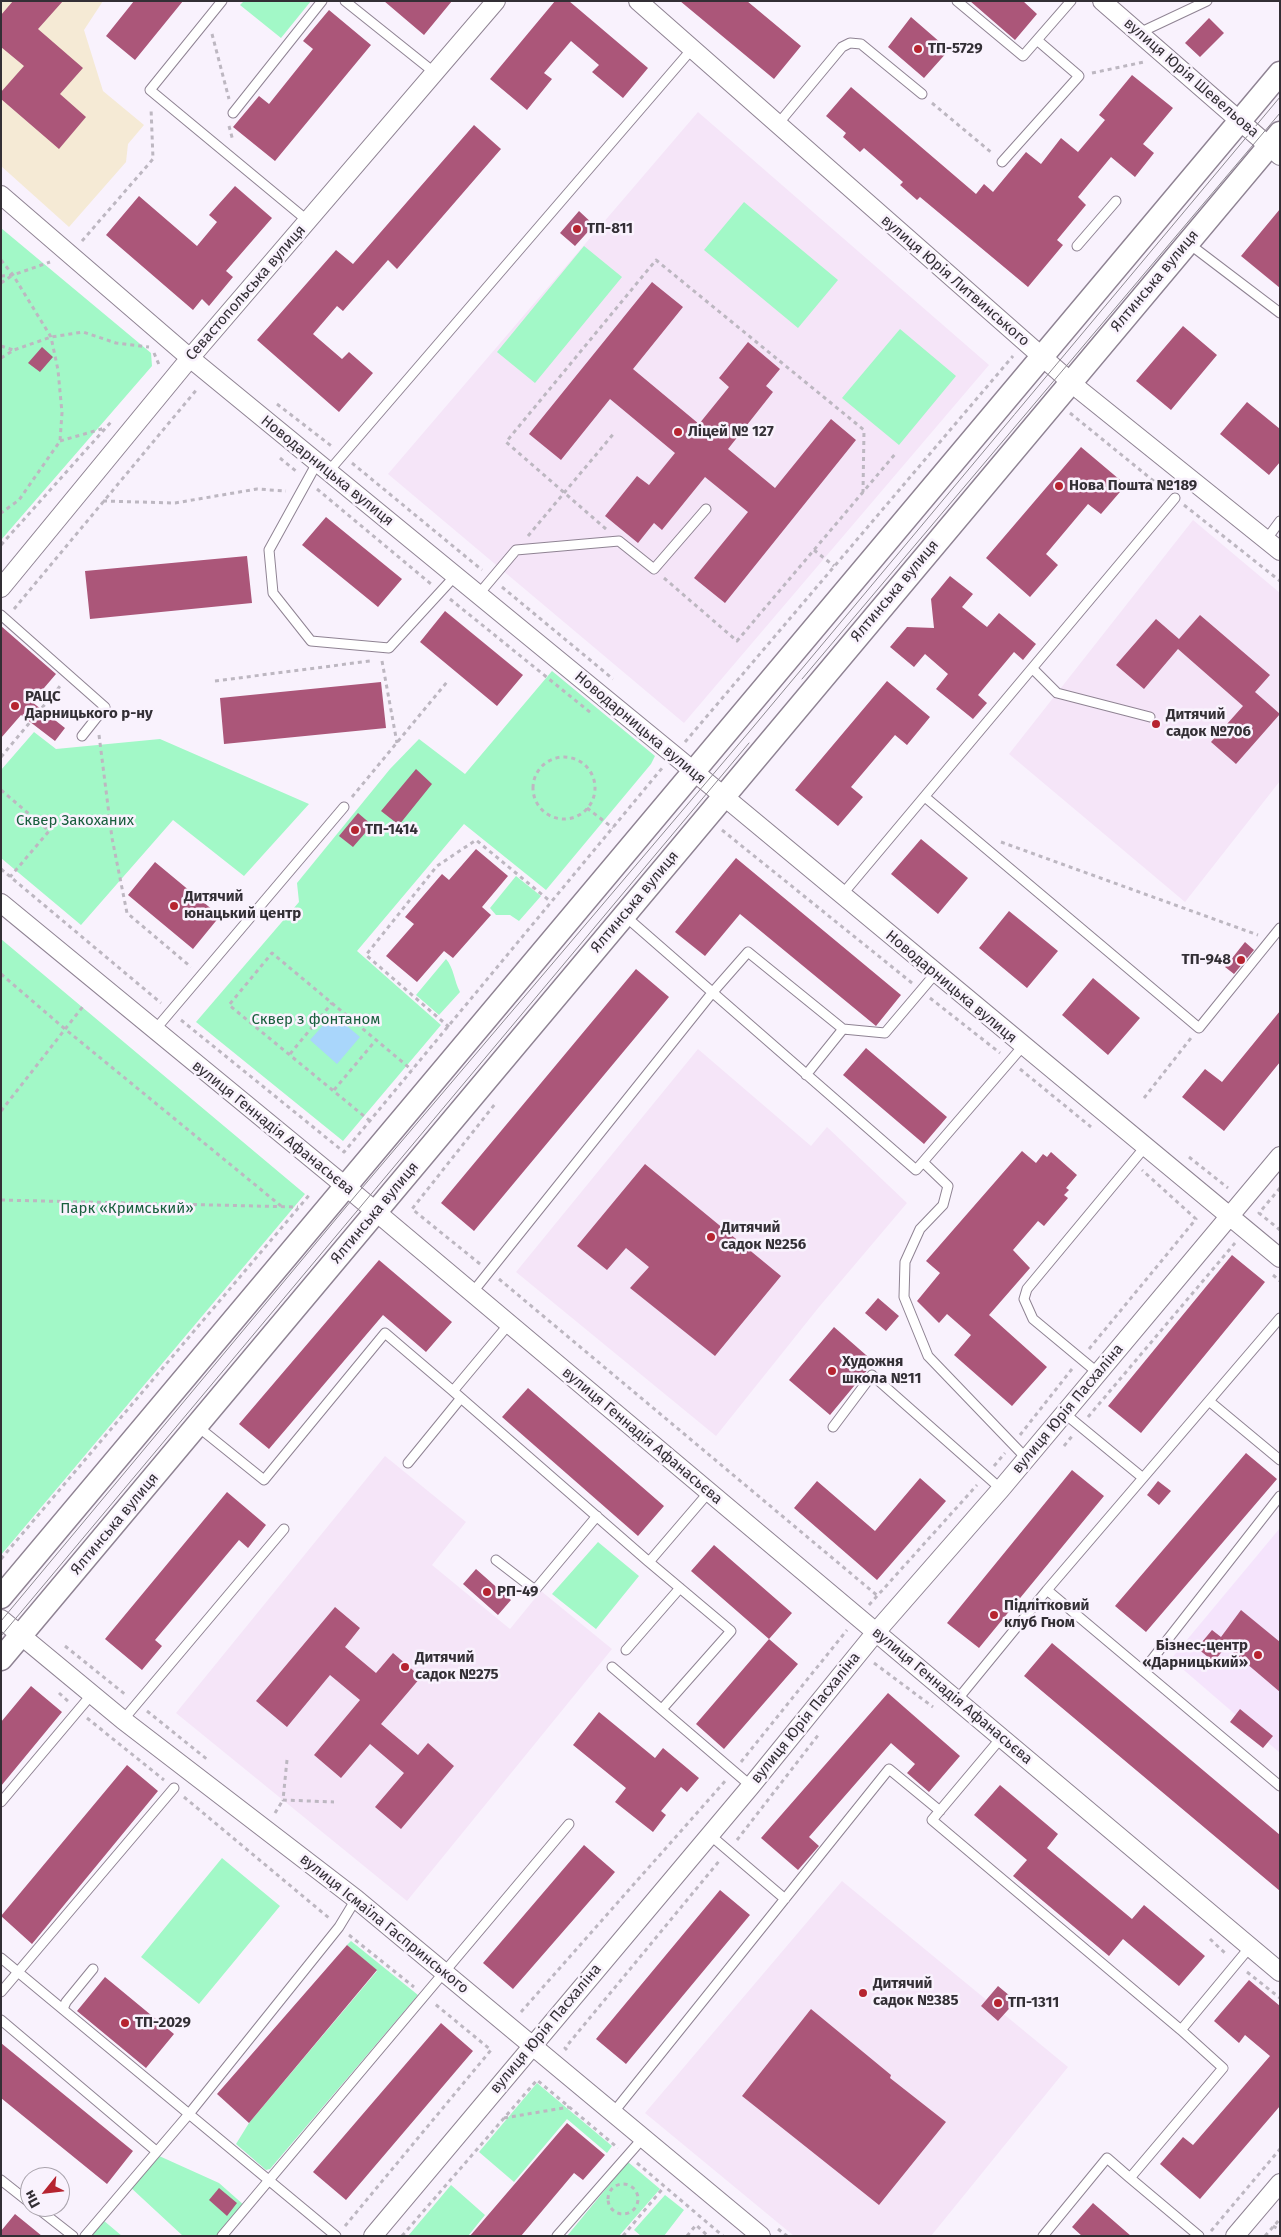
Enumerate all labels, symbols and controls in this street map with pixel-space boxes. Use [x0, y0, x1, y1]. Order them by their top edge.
street label: вулиця Юрія Шевельова [1120, 14, 1262, 142]
place label: ТП-5729 [928, 40, 983, 58]
marker: ТП-5729 [912, 43, 924, 55]
street label: вулиця Юрія Литвинського [877, 212, 1033, 350]
place label: ТП-811 [587, 220, 633, 238]
street label: Севастопольська вулиця [182, 222, 310, 364]
marker: ТП-811 [571, 223, 583, 235]
street label: Ялтинська вулиця [1107, 227, 1203, 335]
street label: Новодарницька вулиця [257, 412, 397, 530]
place label: Ліцей № 127 [688, 423, 774, 441]
marker: Ліцей № 127 [672, 426, 684, 438]
place label: Нова Пошта №189 [1069, 477, 1197, 495]
marker: Нова Пошта №189 [1053, 480, 1065, 492]
street label: Ялтинська вулиця [847, 537, 943, 645]
street label: Новодарницька вулиця [571, 668, 709, 788]
place label: РАЦС Дарницького р-ну [25, 688, 153, 723]
marker: РАЦС Дарницького р-ну [9, 700, 21, 712]
place label: Дитячий садок №706 [1166, 706, 1251, 741]
marker: Дитячий садок №706 [1150, 718, 1162, 730]
park label: Сквер Закоханих [16, 812, 134, 830]
place label: ТП-1414 [365, 821, 418, 839]
marker: ТП-1414 [349, 824, 361, 836]
street label: Ялтинська вулиця [587, 848, 683, 956]
place label: Дитячий юнацький центр [184, 888, 301, 923]
marker: Дитячий юнацький центр [168, 900, 180, 912]
street label: Новодарницька вулиця [882, 927, 1020, 1047]
place label: ТП-948 [1182, 951, 1231, 969]
marker: ТП-948 [1235, 954, 1247, 966]
park label: Сквер з фонтаном [252, 1011, 380, 1029]
street label: вулиця Геннадія Афанасьєва [188, 1057, 358, 1199]
street label: Ялтинська вулиця [327, 1159, 423, 1267]
park label: Парк «Кримський» [60, 1200, 194, 1218]
place label: Дитячий садок №256 [721, 1219, 806, 1254]
marker: Дитячий садок №256 [705, 1231, 717, 1243]
street label: вулиця Юрія Пасхаліна [1009, 1341, 1127, 1477]
place label: Художня школа №11 [842, 1353, 921, 1388]
street label: вулиця Геннадія Афанасьєва [558, 1364, 726, 1508]
marker: Художня школа №11 [826, 1365, 838, 1377]
street label: Ялтинська вулиця [67, 1470, 163, 1578]
place label: РП-49 [497, 1583, 538, 1601]
marker: РП-49 [481, 1586, 493, 1598]
place label: Підлітковий клуб Гном [1004, 1597, 1089, 1632]
marker: Підлітковий клуб Гном [988, 1609, 1000, 1621]
street label: вулиця Геннадія Афанасьєва [868, 1624, 1036, 1768]
place label: Бізнес-центр «Дарницький» [1142, 1637, 1248, 1672]
place label: Дитячий садок №275 [415, 1649, 499, 1684]
street label: вулиця Юрія Пасхаліна [748, 1649, 864, 1787]
marker: Бізнес-центр «Дарницький» [1252, 1649, 1264, 1661]
marker: Дитячий садок №275 [399, 1661, 411, 1673]
street label: вулиця Ісмаїла Гаспринського [296, 1850, 472, 1998]
street label: вулиця Юрія Пасхаліна [487, 1961, 605, 2097]
place label: Дитячий садок №385 [873, 1975, 959, 2010]
marker: Дитячий садок №385 [857, 1987, 869, 1999]
place label: ТП-1311 [1008, 1994, 1059, 2012]
marker: ТП-1311 [992, 1997, 1004, 2009]
place label: ТП-2029 [135, 2014, 191, 2032]
marker: ТП-2029 [119, 2017, 131, 2029]
north arrow [20, 2167, 70, 2217]
text: Пн [21, 2187, 44, 2211]

